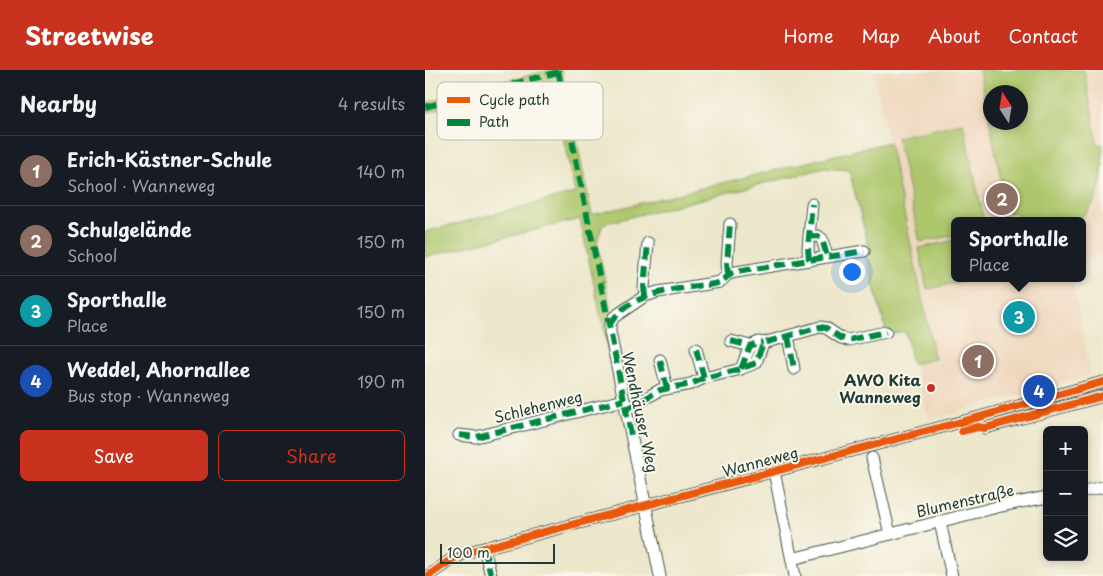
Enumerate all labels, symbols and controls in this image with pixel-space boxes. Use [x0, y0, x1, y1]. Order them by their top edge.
text: Streetwise [25, 17, 154, 53]
text: Home [783, 22, 833, 49]
text: Map [861, 22, 900, 49]
text: About [928, 22, 980, 49]
text: Contact [1008, 22, 1078, 49]
legend [437, 82, 603, 140]
north arrow [983, 85, 1028, 130]
text: Nearby [20, 87, 97, 119]
text: Cycle path [479, 89, 550, 110]
text: 4 results [338, 91, 405, 115]
text: Path [479, 111, 509, 132]
text: Erich-Kästner-Schule [67, 145, 272, 173]
text: 1 [32, 159, 40, 183]
text: 140 m [357, 159, 405, 183]
text: School · Wanneweg [67, 173, 216, 197]
pin: 2 [986, 180, 1018, 218]
text: Schulgelände [67, 215, 192, 243]
popup [951, 217, 1086, 282]
text: Sporthalle [969, 224, 1068, 252]
text: 2 [30, 229, 42, 253]
text: 150 m [357, 229, 405, 253]
text: School [67, 243, 117, 267]
text: Place [969, 252, 1009, 276]
your location [839, 259, 865, 285]
text: Sporthalle [67, 285, 167, 313]
pin: 3 [1003, 298, 1035, 336]
text: 3 [31, 299, 41, 323]
text: 150 m [357, 299, 405, 323]
text: Place [67, 313, 108, 337]
pin: 1 [962, 342, 994, 380]
street label: Wendhäuser Weg [617, 350, 665, 474]
text: Weddel, Ahornallee [67, 355, 250, 383]
place label: AWO Kita Wanneweg [839, 368, 922, 408]
text: 4 [31, 369, 41, 393]
text: 190 m [357, 369, 405, 393]
pin: 4 [1023, 372, 1055, 410]
marker: AWO Kita Wanneweg [925, 382, 937, 394]
text: Bus stop · Wanneweg [67, 383, 230, 407]
street label: Schlehenweg [491, 384, 585, 428]
map controls [1043, 426, 1088, 561]
button: + [1043, 426, 1088, 471]
button: Save [20, 430, 208, 481]
button: Share [218, 430, 405, 481]
street label: Wanneweg [719, 440, 801, 482]
button: − [1043, 471, 1088, 516]
street label: Blumenstraße [914, 478, 1016, 522]
button: layers [1043, 516, 1088, 561]
scale bar [440, 541, 555, 564]
text: 100 m [447, 542, 490, 563]

